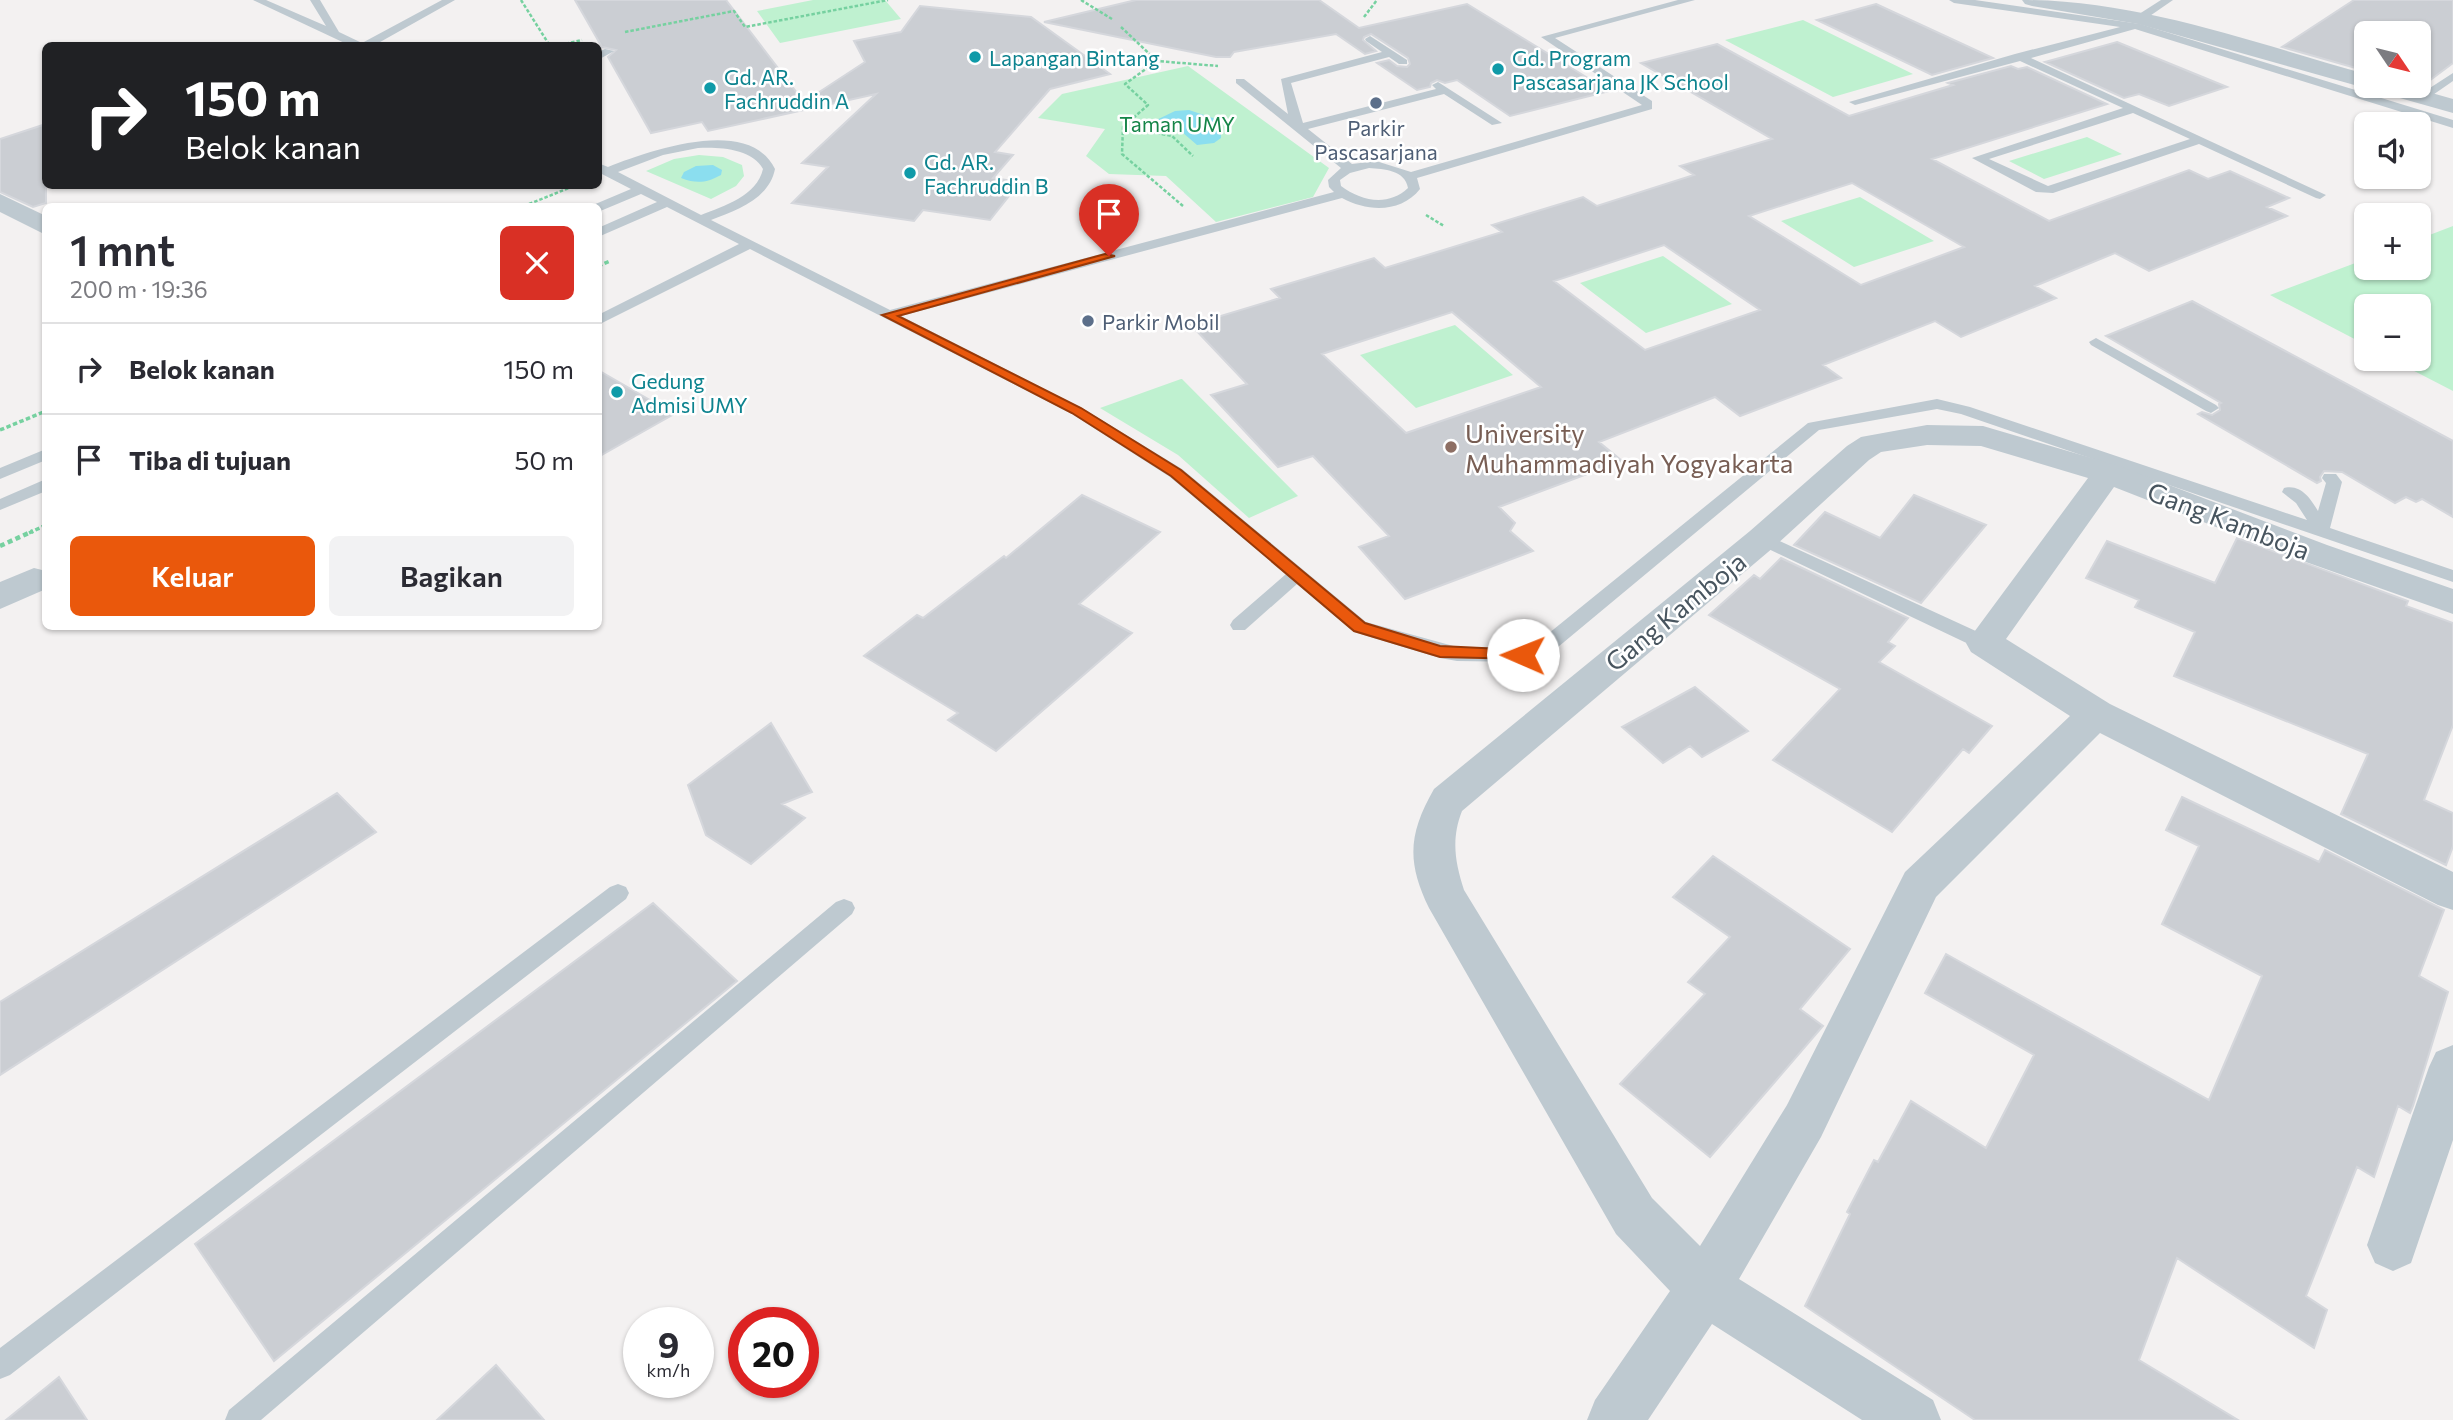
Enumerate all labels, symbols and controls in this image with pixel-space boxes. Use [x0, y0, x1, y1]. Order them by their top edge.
north arrow [2354, 21, 2431, 98]
map controls [2354, 21, 2431, 371]
place label: Lapangan Bintang [989, 45, 1160, 70]
place label: Gd. Program Pascasarjana JK School [1512, 45, 1729, 94]
marker: Lapangan Bintang [967, 49, 983, 65]
marker: Gd. Program Pascasarjana JK School [1490, 61, 1506, 77]
place label: Gd. AR. Fachruddin A [724, 64, 849, 113]
text: 150 m [185, 66, 320, 126]
icon: right [70, 70, 161, 161]
marker: Gd. AR. Fachruddin A [702, 80, 718, 96]
marker: Parkir Pascasarjana [1368, 95, 1384, 111]
park label: Taman UMY [1119, 111, 1235, 136]
button: sound [2354, 112, 2431, 189]
place label: Parkir Pascasarjana [1314, 115, 1438, 164]
text: Belok kanan [185, 126, 361, 166]
place label: Gd. AR. Fachruddin B [924, 149, 1048, 198]
marker: Gd. AR. Fachruddin B [902, 165, 918, 181]
pin [1079, 184, 1139, 256]
icon: arrive [1090, 195, 1128, 233]
button: + [2354, 203, 2431, 280]
text: 1 mnt [70, 223, 175, 275]
button: close [500, 226, 574, 300]
text: 200 m · 19:36 [70, 275, 208, 303]
button: − [2354, 294, 2431, 371]
place label: Parkir Mobil [1102, 309, 1220, 334]
marker: Parkir Mobil [1080, 313, 1096, 329]
icon: right [70, 350, 108, 388]
text: Belok kanan [129, 353, 275, 384]
text: 150 m [503, 353, 574, 384]
place label: Gedung Admisi UMY [631, 368, 748, 417]
marker: Gedung Admisi UMY [609, 384, 625, 400]
place label: University Muhammadiyah Yogyakarta [1465, 417, 1793, 478]
marker: University Muhammadiyah Yogyakarta [1443, 439, 1459, 455]
icon: arrive [70, 441, 108, 479]
text: Tiba di tujuan [129, 444, 291, 475]
text: 50 m [514, 444, 574, 475]
street label: Gang Kamboja [2143, 475, 2315, 565]
button: Keluar [70, 536, 315, 616]
button: Bagikan [329, 536, 574, 616]
street label: Gang Kamboja [1599, 545, 1751, 677]
position arrow [1486, 618, 1560, 692]
speed limit sign: 20 [728, 1307, 819, 1398]
text: 9 [658, 1322, 679, 1365]
text: km/h [647, 1359, 690, 1381]

